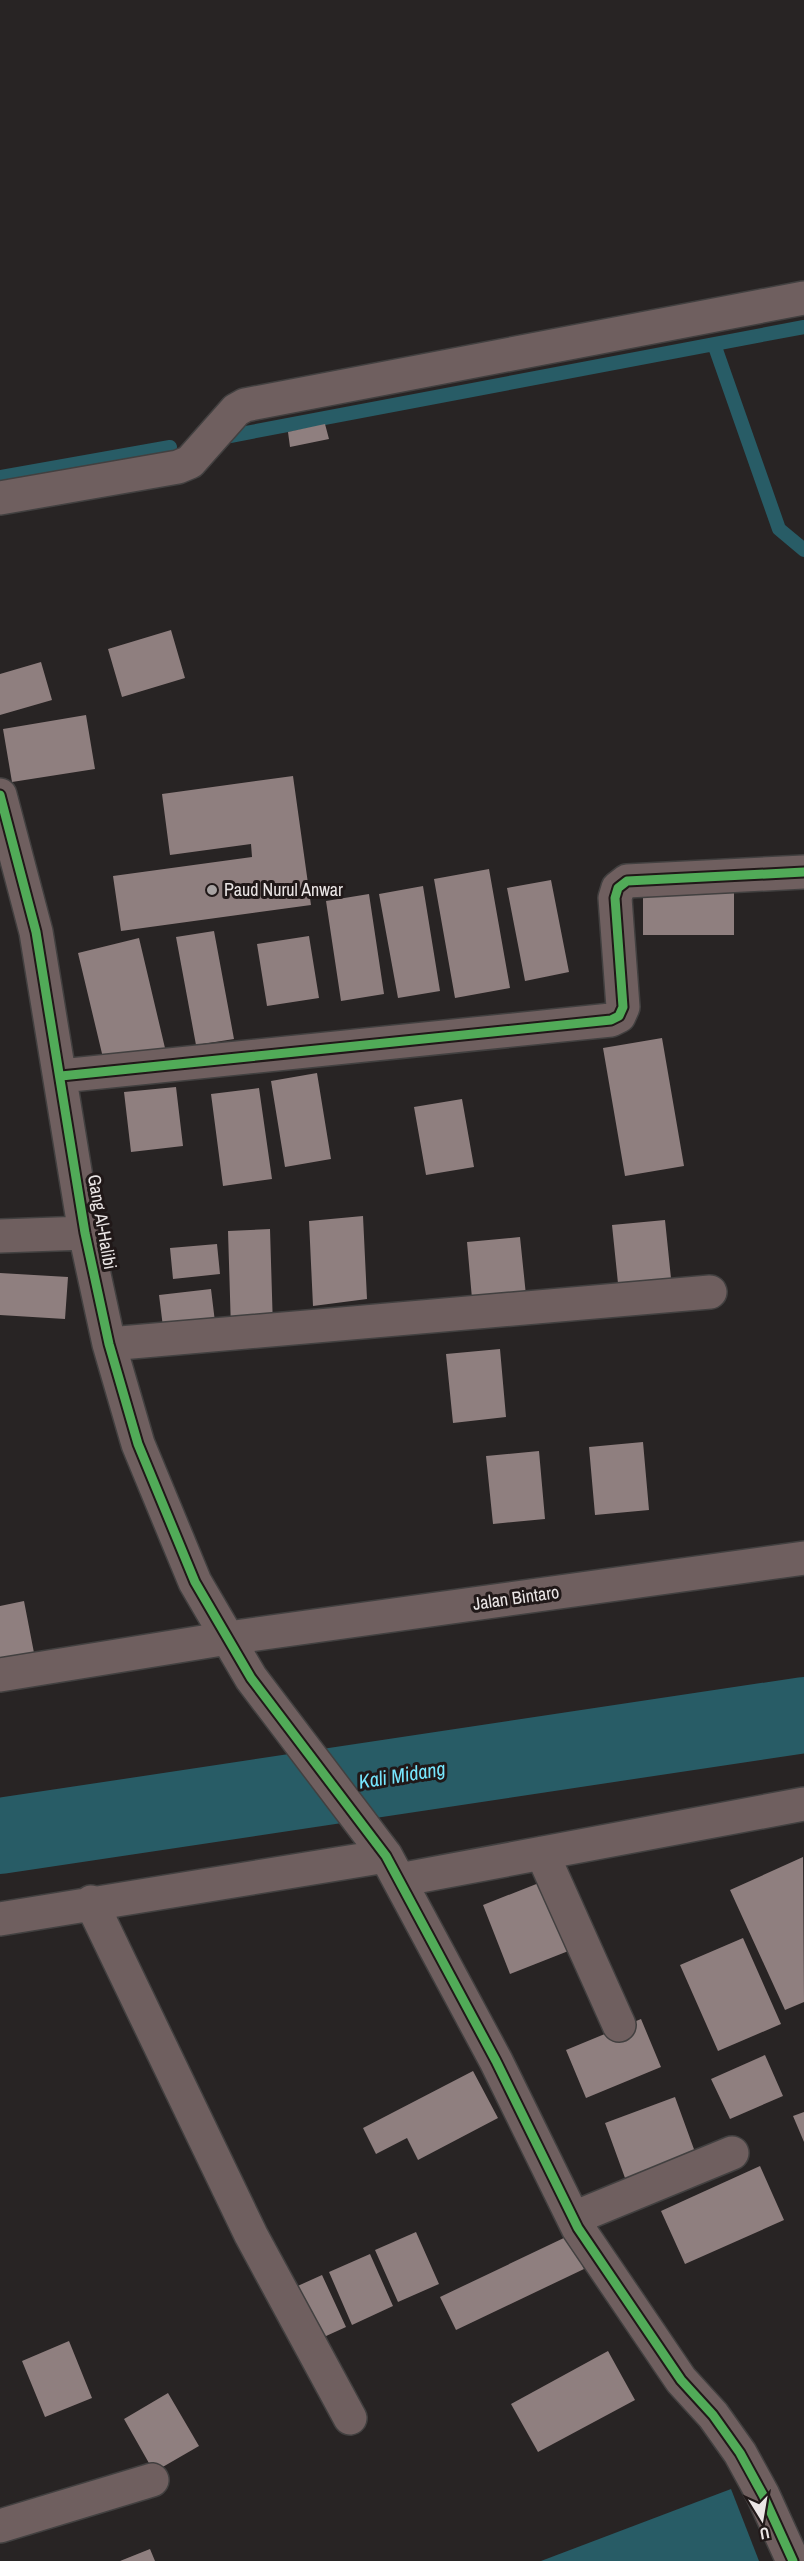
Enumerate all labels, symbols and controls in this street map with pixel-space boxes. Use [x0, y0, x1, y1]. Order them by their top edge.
place label: Paud Nurul Anwar [224, 877, 343, 902]
marker: Paud Nurul Anwar [205, 883, 219, 897]
street label: Gang Al-Halibi [82, 1172, 123, 1271]
street label: Jalan Bintaro [471, 1579, 561, 1616]
water label: Kali Midang [357, 1754, 447, 1795]
north arrow [732, 2489, 792, 2549]
text: U [758, 2522, 772, 2545]

